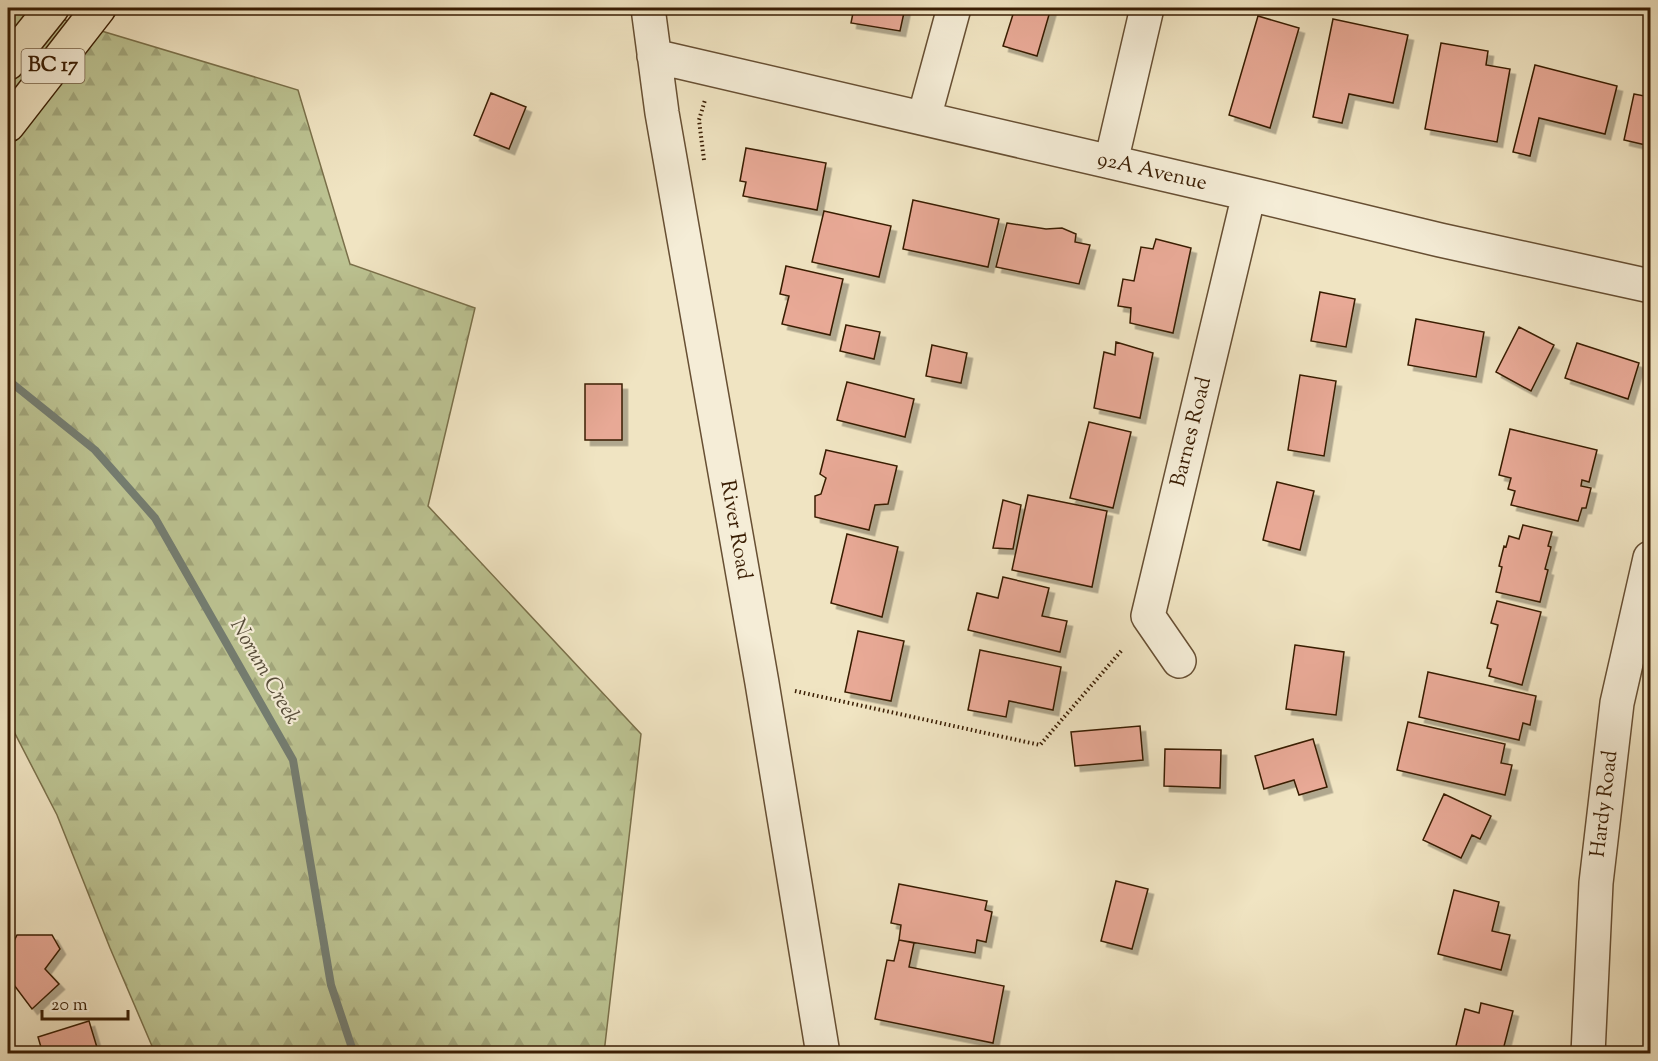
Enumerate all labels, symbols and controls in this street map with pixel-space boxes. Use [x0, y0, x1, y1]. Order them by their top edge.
road number: BC 17 [22, 49, 84, 83]
street label: 92A Avenue [1094, 145, 1210, 199]
street label: Barnes Road [1164, 374, 1220, 490]
street label: River Road [711, 478, 759, 582]
water label: Norum Creek [221, 613, 307, 731]
street label: Hardy Road [1584, 749, 1626, 859]
scale bar [42, 983, 128, 1021]
text: 20 m [51, 993, 88, 1019]

